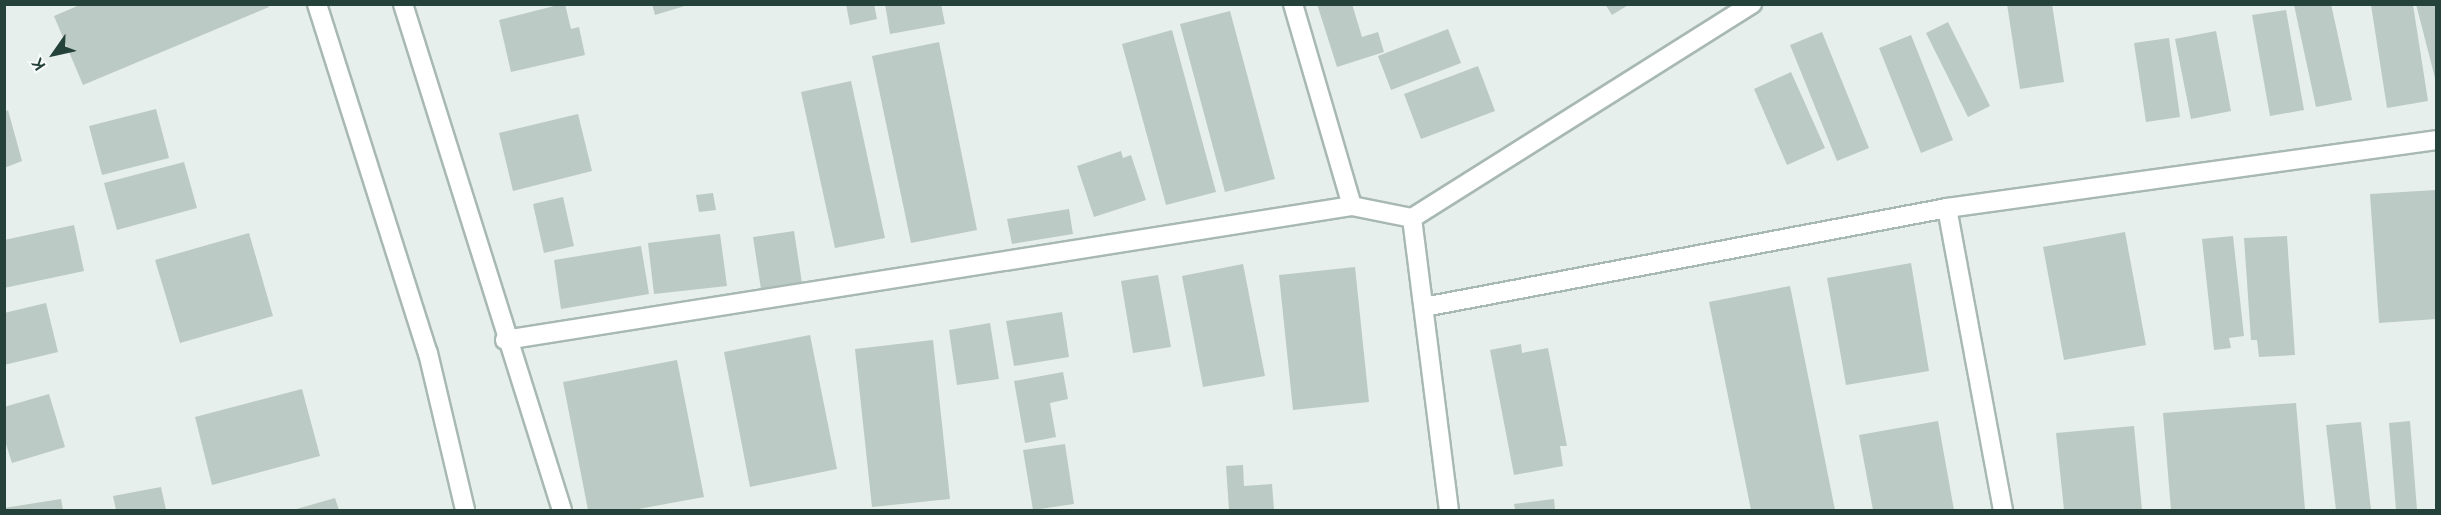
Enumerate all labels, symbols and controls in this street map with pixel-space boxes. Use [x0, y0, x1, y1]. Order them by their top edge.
north arrow [24, 24, 84, 84]
text: K [28, 55, 50, 74]

